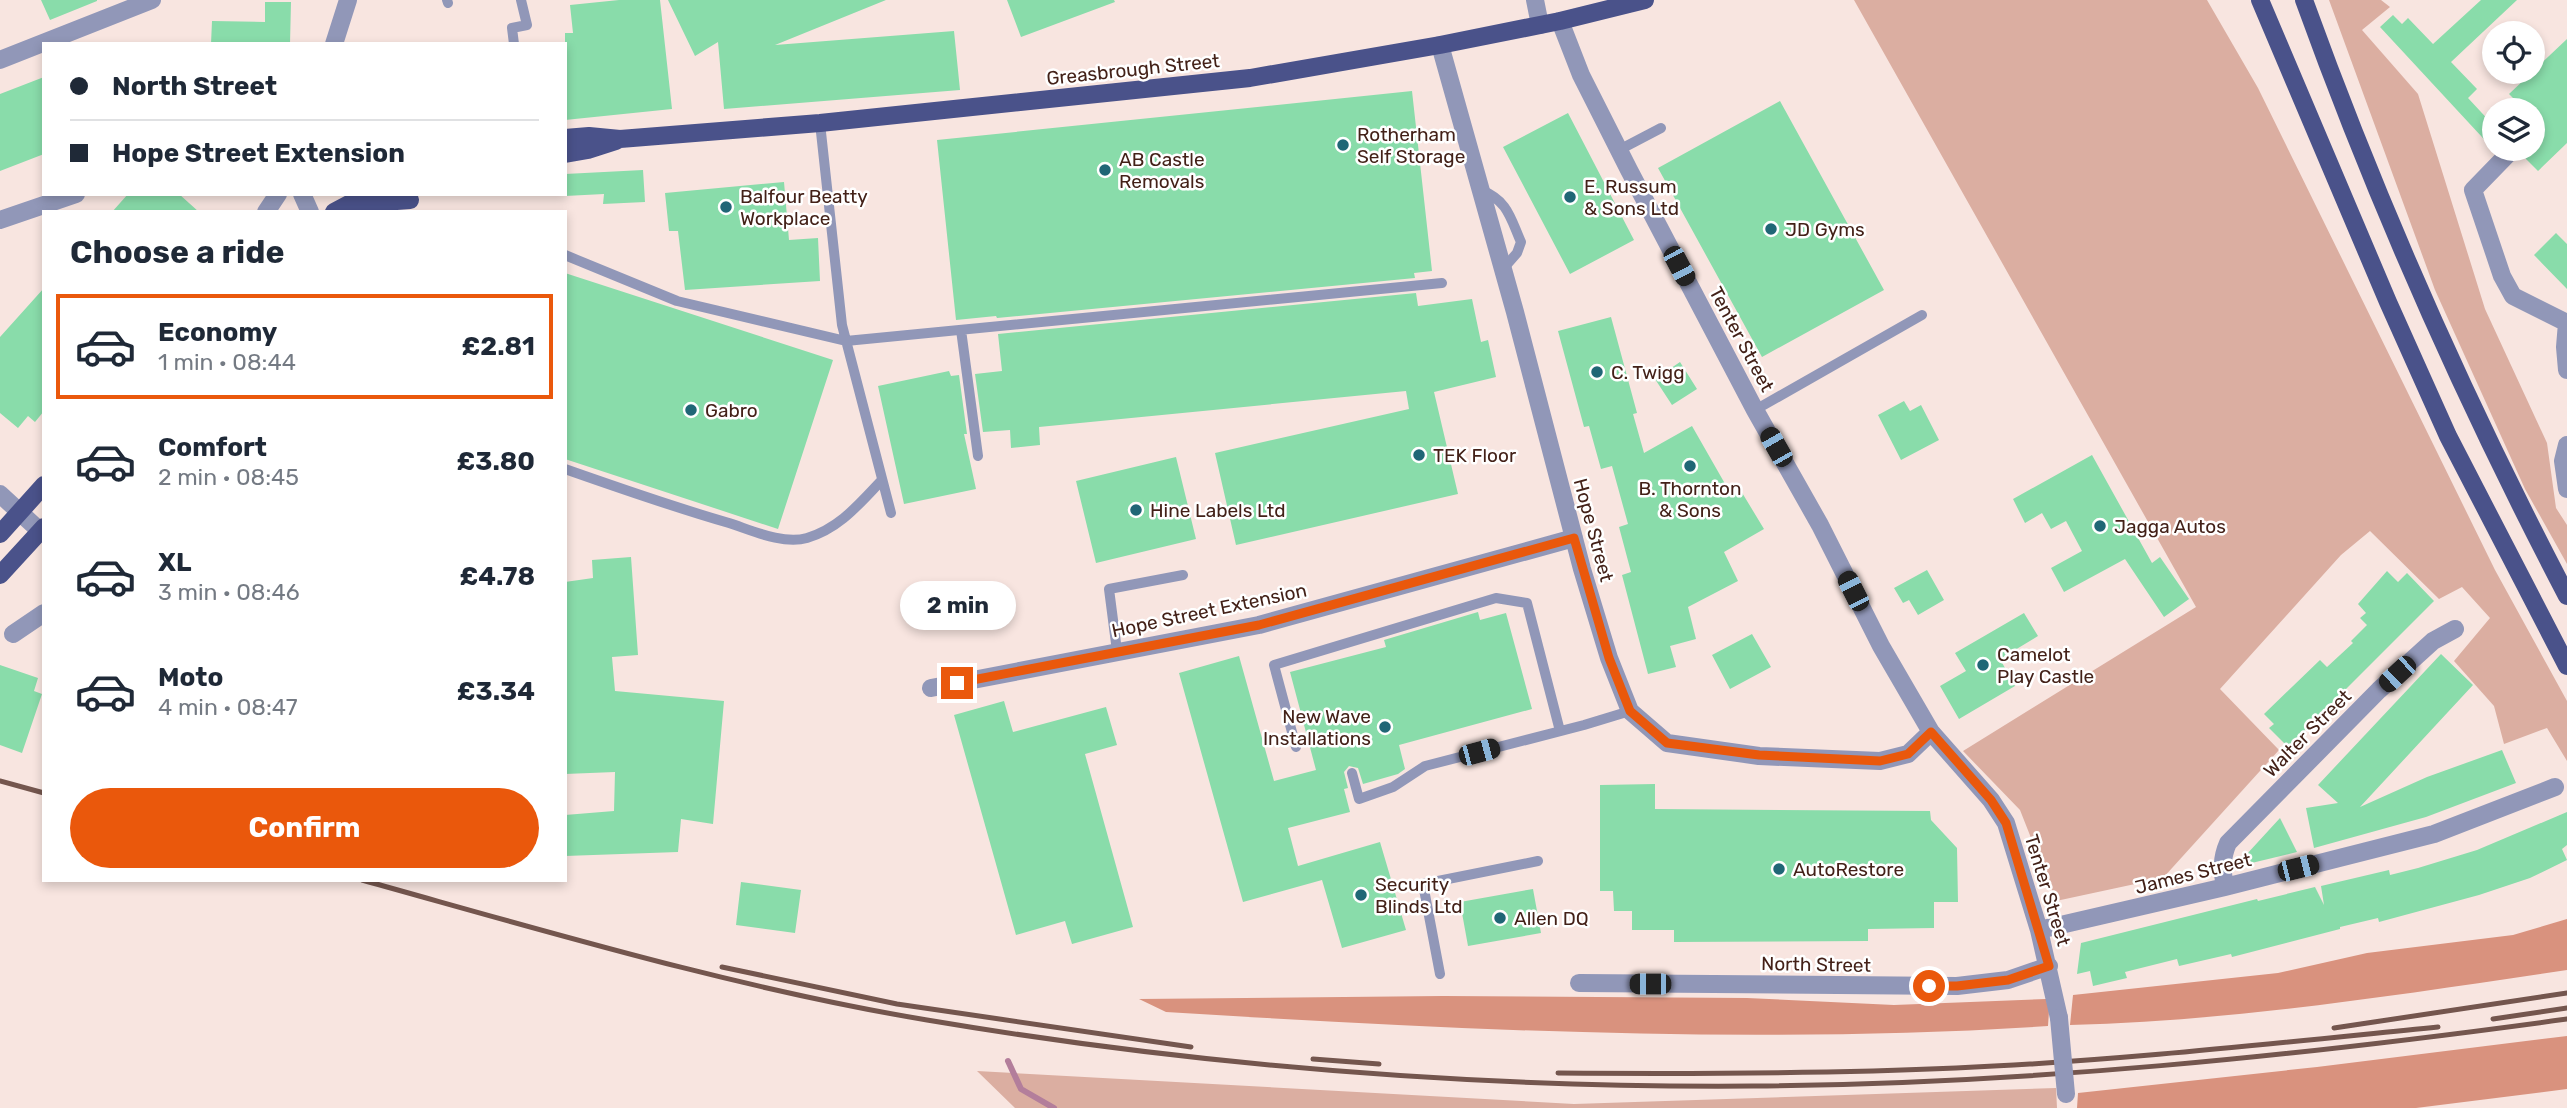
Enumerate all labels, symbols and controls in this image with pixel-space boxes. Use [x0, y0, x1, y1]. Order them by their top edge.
map controls [2482, 21, 2545, 161]
button: locate [2482, 21, 2545, 84]
street label: Greasbrough Street [1045, 49, 1221, 90]
text: North Street [112, 71, 277, 102]
button: layers [2482, 98, 2545, 161]
place label: Rotherham Self Storage [1357, 123, 1465, 168]
marker: Rotherham Self Storage [1335, 137, 1351, 153]
text: Hope Street Extension [112, 138, 405, 169]
place label: AB Castle Removals [1119, 148, 1205, 193]
marker: AB Castle Removals [1097, 162, 1113, 178]
place label: E. Russum & Sons Ltd [1584, 175, 1679, 220]
place label: Balfour Beatty Workplace [740, 185, 868, 230]
marker: E. Russum & Sons Ltd [1562, 189, 1578, 205]
marker: Balfour Beatty Workplace [718, 199, 734, 215]
place label: JD Gyms [1785, 218, 1865, 241]
marker: JD Gyms [1763, 221, 1779, 237]
text: Choose a ride [70, 233, 284, 271]
car [1660, 243, 1699, 289]
street label: Tenter Street [1704, 283, 1779, 396]
icon: car [74, 315, 137, 378]
text: Economy [158, 317, 277, 348]
text: £2.81 [462, 331, 535, 362]
text: 1 min · 08:44 [158, 348, 296, 376]
place label: C. Twigg [1611, 361, 1685, 384]
marker: C. Twigg [1589, 364, 1605, 380]
place label: Gabro [705, 399, 758, 422]
marker: Gabro [683, 402, 699, 418]
car [1757, 424, 1796, 470]
icon: car [74, 430, 137, 493]
text: Comfort [158, 432, 267, 463]
place label: TEK Floor [1433, 444, 1517, 467]
text: £3.80 [457, 446, 535, 477]
marker: TEK Floor [1411, 447, 1427, 463]
marker: B. Thornton & Sons [1682, 458, 1698, 474]
text: 2 min · 08:45 [158, 463, 299, 491]
street label: Hope Street [1569, 476, 1618, 585]
place label: B. Thornton & Sons [1638, 477, 1742, 522]
place label: Hine Labels Ltd [1150, 499, 1286, 522]
marker: Hine Labels Ltd [1128, 502, 1144, 518]
place label: Jagga Autos [2114, 515, 2226, 538]
marker: Jagga Autos [2092, 518, 2108, 534]
icon: car [74, 545, 137, 608]
text: XL [158, 547, 191, 578]
text: £4.78 [460, 561, 535, 592]
car [1835, 568, 1872, 614]
text: 3 min · 08:46 [158, 578, 300, 606]
street label: Hope Street Extension [1110, 579, 1309, 642]
callout: 2 min [899, 582, 1015, 630]
text: 2 min [927, 591, 989, 619]
place label: Camelot Play Castle [1997, 643, 2094, 688]
car [2375, 652, 2420, 696]
marker: Camelot Play Castle [1975, 657, 1991, 673]
icon: car [74, 660, 137, 723]
text: Moto [158, 662, 223, 693]
route end [941, 667, 973, 699]
text: £3.34 [457, 676, 535, 707]
street label: Walter Street [2259, 684, 2356, 782]
text: 4 min · 08:47 [158, 693, 298, 721]
place label: New Wave Installations [1263, 705, 1371, 750]
marker: New Wave Installations [1377, 719, 1393, 735]
car [1456, 736, 1503, 768]
button: Confirm [70, 788, 539, 868]
street label: Tenter Street [2020, 831, 2076, 949]
street label: James Street [2132, 848, 2254, 899]
car [2276, 853, 2321, 883]
place label: AutoRestore [1793, 858, 1904, 881]
marker: AutoRestore [1771, 861, 1787, 877]
place label: Security Blinds Ltd [1375, 873, 1463, 918]
marker: Security Blinds Ltd [1353, 887, 1369, 903]
place label: Allen DQ [1514, 907, 1589, 930]
marker: Allen DQ [1492, 910, 1508, 926]
street label: North Street [1761, 952, 1872, 977]
route start [1913, 970, 1945, 1002]
car [1630, 974, 1672, 995]

